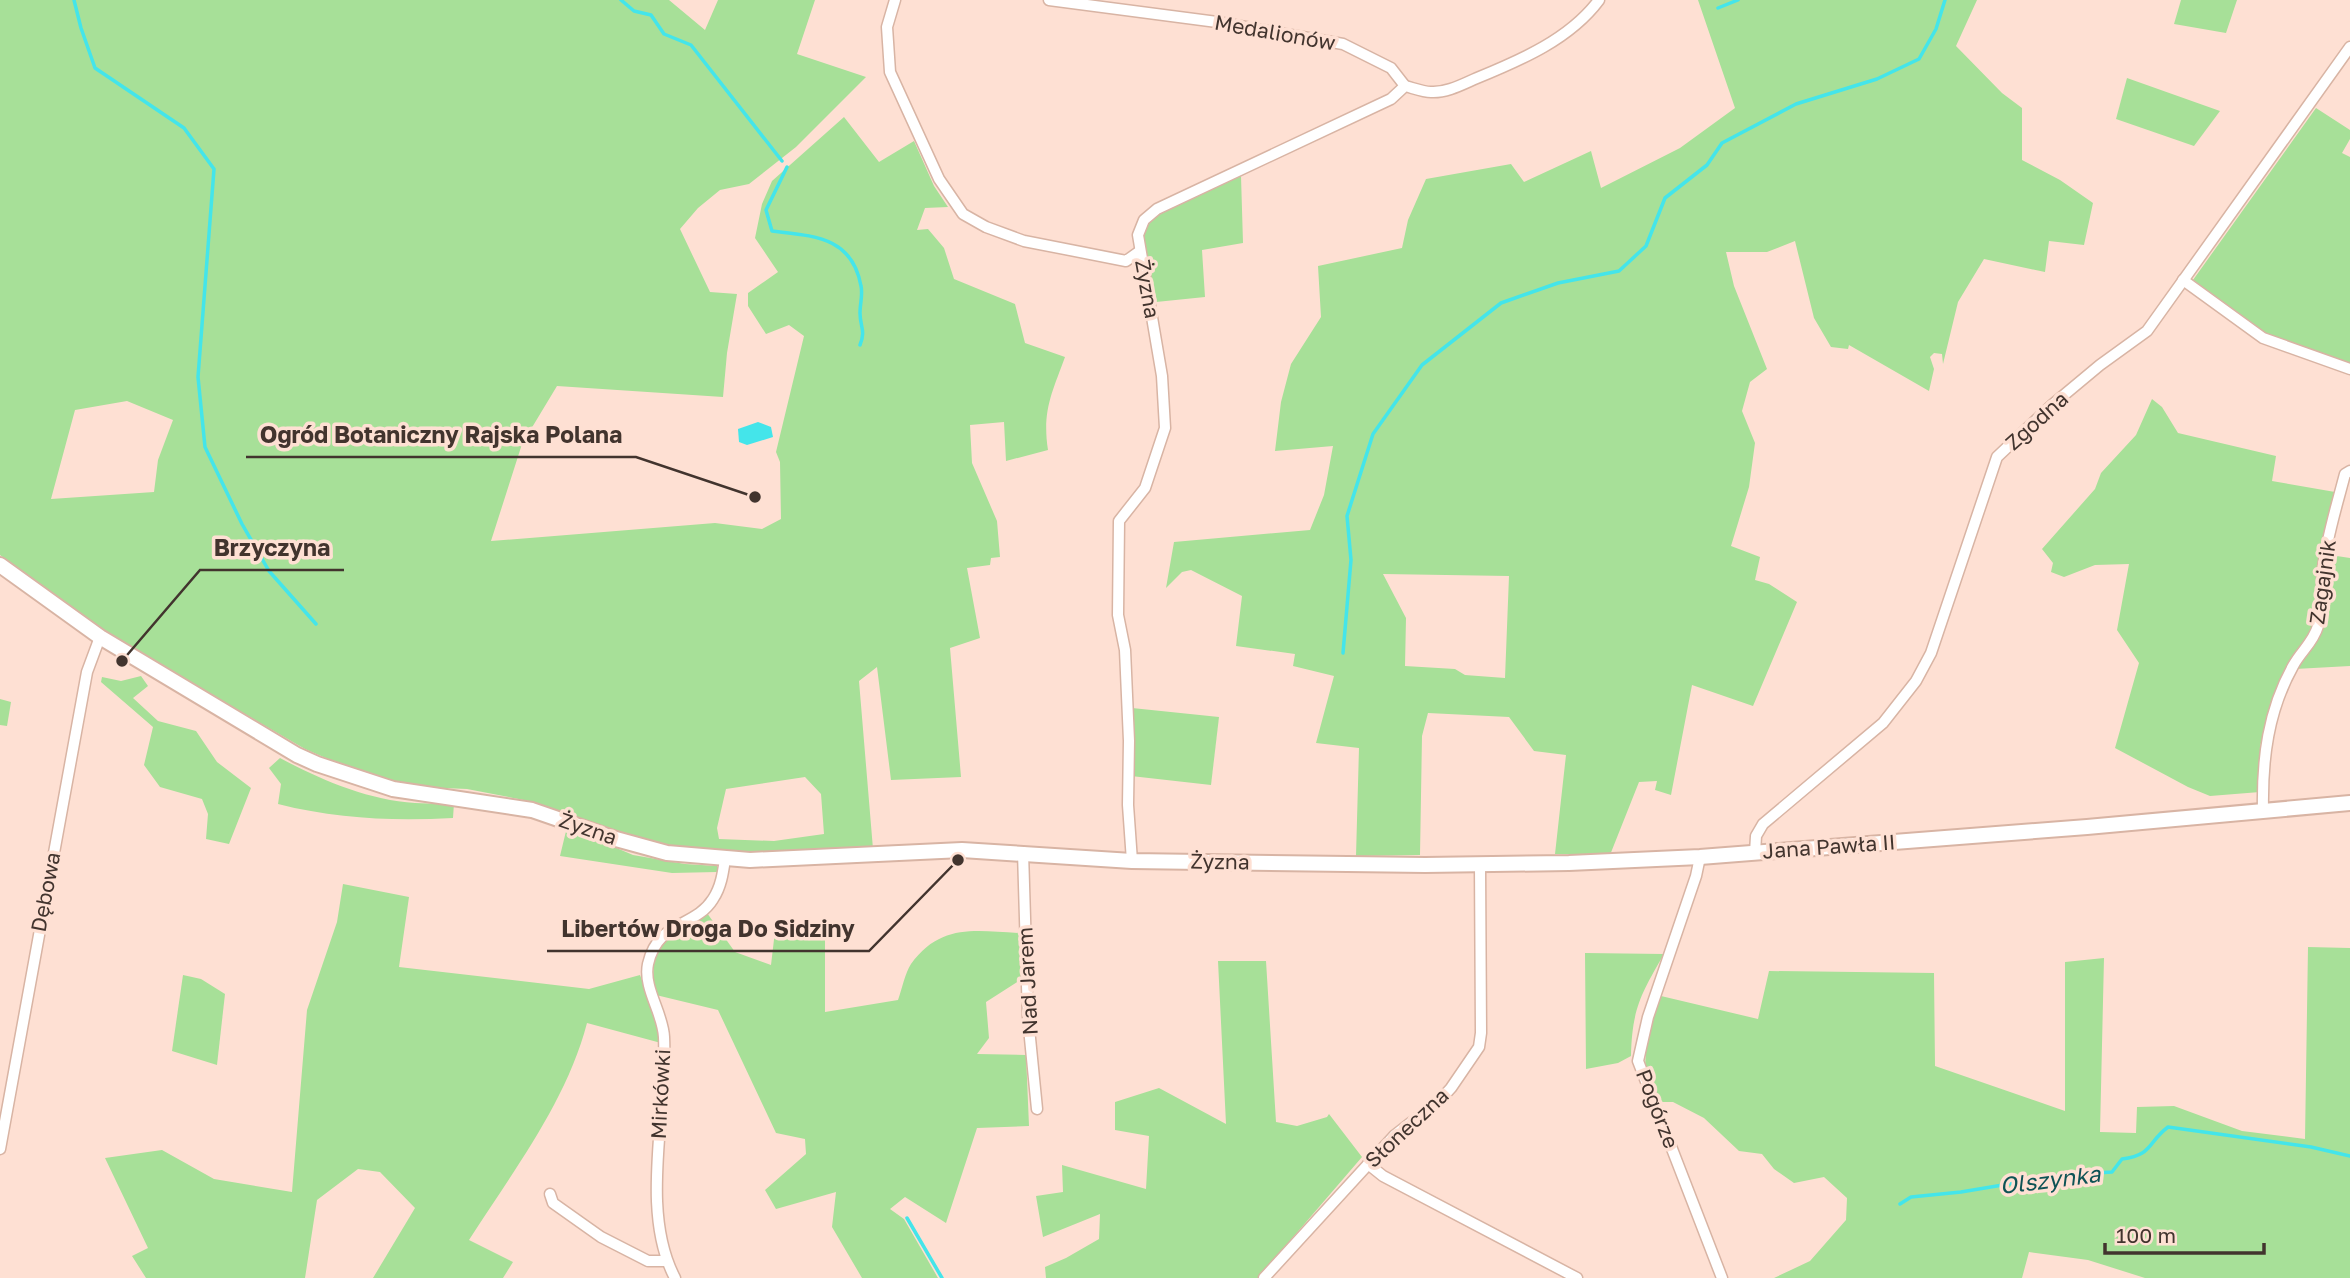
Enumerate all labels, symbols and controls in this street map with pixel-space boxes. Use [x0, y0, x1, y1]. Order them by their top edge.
street label: Medalionów [1213, 9, 1338, 55]
street label: Żyzna [1130, 257, 1166, 320]
street label: Zgodna [2000, 385, 2073, 455]
callout: Ogród Botaniczny Rajska Polana [246, 413, 636, 457]
text: Ogród Botaniczny Rajska Polana [260, 420, 622, 448]
callout: Brzyczyna [200, 526, 344, 570]
text: Brzyczyna [214, 533, 330, 561]
street label: Zagajnik [2303, 538, 2341, 626]
street label: Żyzna [556, 806, 621, 850]
street label: Jana Pawła II [1762, 828, 1896, 864]
street label: Żyzna [1190, 847, 1250, 875]
street label: Dębowa [25, 850, 65, 934]
callout: Libertów Droga Do Sidziny [547, 907, 869, 951]
text: Libertów Droga Do Sidziny [561, 914, 855, 942]
street label: Nad Jarem [1011, 926, 1043, 1036]
street label: Mirkówki [645, 1048, 675, 1140]
street label: Pogórze [1631, 1065, 1685, 1152]
street label: Słoneczna [1359, 1082, 1454, 1173]
water label: Olszynka [1998, 1159, 2103, 1199]
scale bar [2105, 1212, 2264, 1256]
text: 100 m [2116, 1222, 2176, 1248]

